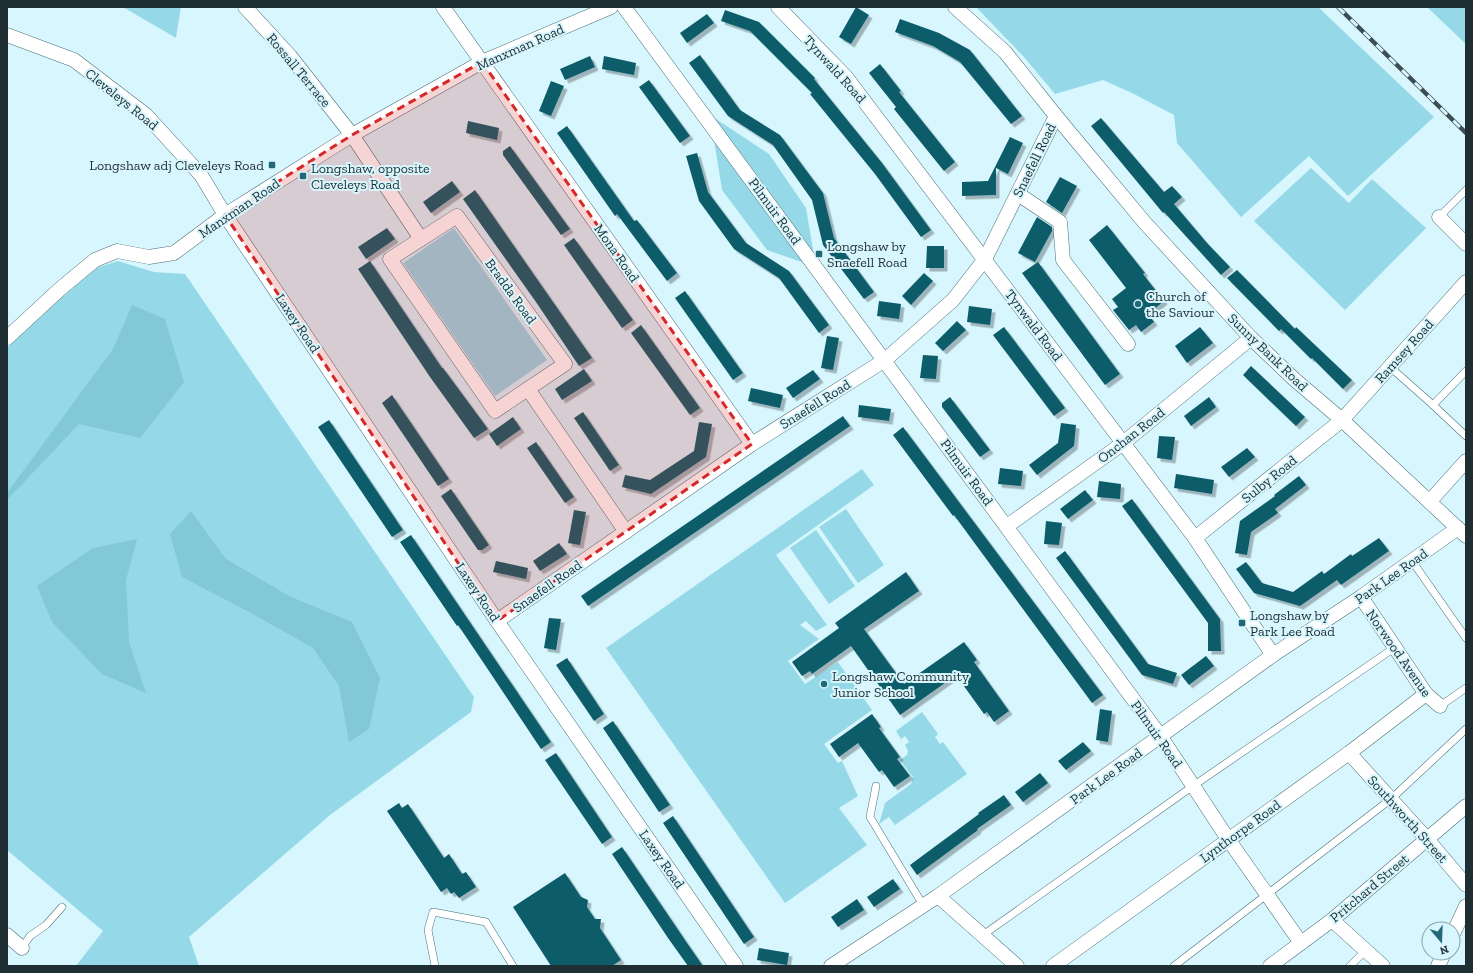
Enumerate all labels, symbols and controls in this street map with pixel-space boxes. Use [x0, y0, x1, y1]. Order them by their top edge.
street label: Manxman Road [474, 20, 567, 74]
street label: Rossall Terrace [263, 30, 335, 111]
street label: Tynwald Road [800, 32, 870, 107]
street label: Cleveleys Road [82, 65, 162, 134]
street label: Snaefell Road [1009, 120, 1060, 200]
place label: Longshaw adj Cleveleys Road [89, 157, 264, 174]
marker: Longshaw adj Cleveleys Road [267, 160, 277, 170]
place label: Longshaw, opposite Cleveleys Road [311, 160, 430, 193]
marker: Longshaw, opposite Cleveleys Road [298, 171, 308, 181]
street label: Manxman Road [195, 175, 283, 242]
street label: Pilmuir Road [745, 175, 805, 248]
street label: Mona Road [590, 221, 643, 286]
place label: Longshaw by Snaefell Road [827, 238, 908, 271]
marker: Longshaw by Snaefell Road [814, 249, 824, 259]
street label: Bradda Road [481, 255, 540, 327]
street label: Tynwald Road [1001, 286, 1066, 365]
place label: Church of the Saviour [1146, 288, 1215, 321]
street label: Laxey Road [272, 290, 324, 356]
marker: Church of the Saviour [1133, 299, 1143, 309]
street label: Sunny Bank Road [1224, 310, 1311, 395]
street label: Ramsey Road [1371, 316, 1438, 387]
street label: Snaefell Road [777, 376, 854, 433]
street label: Onchan Road [1094, 404, 1169, 467]
street label: Pilmuir Road [937, 436, 997, 509]
street label: Sulby Road [1238, 452, 1301, 507]
street label: Park Lee Road [1352, 545, 1431, 608]
street label: Snaefell Road [509, 556, 585, 616]
street label: Laxey Road [452, 559, 504, 625]
street label: Norwood Avenue [1362, 606, 1435, 701]
place label: Longshaw by Park Lee Road [1250, 607, 1335, 640]
marker: Longshaw by Park Lee Road [1237, 618, 1247, 628]
place label: Longshaw Community Junior School [832, 668, 970, 701]
marker: Longshaw Community Junior School [819, 679, 829, 689]
street label: Pilmuir Road [1127, 697, 1186, 772]
street label: Park Lee Road [1067, 744, 1146, 808]
street label: Southworth Street [1364, 772, 1452, 867]
street label: Lynthorpe Road [1196, 796, 1284, 866]
street label: Laxey Road [635, 827, 688, 892]
street label: Pritchard Street [1326, 850, 1413, 926]
north arrow [1421, 921, 1461, 961]
text: N [1437, 942, 1450, 958]

